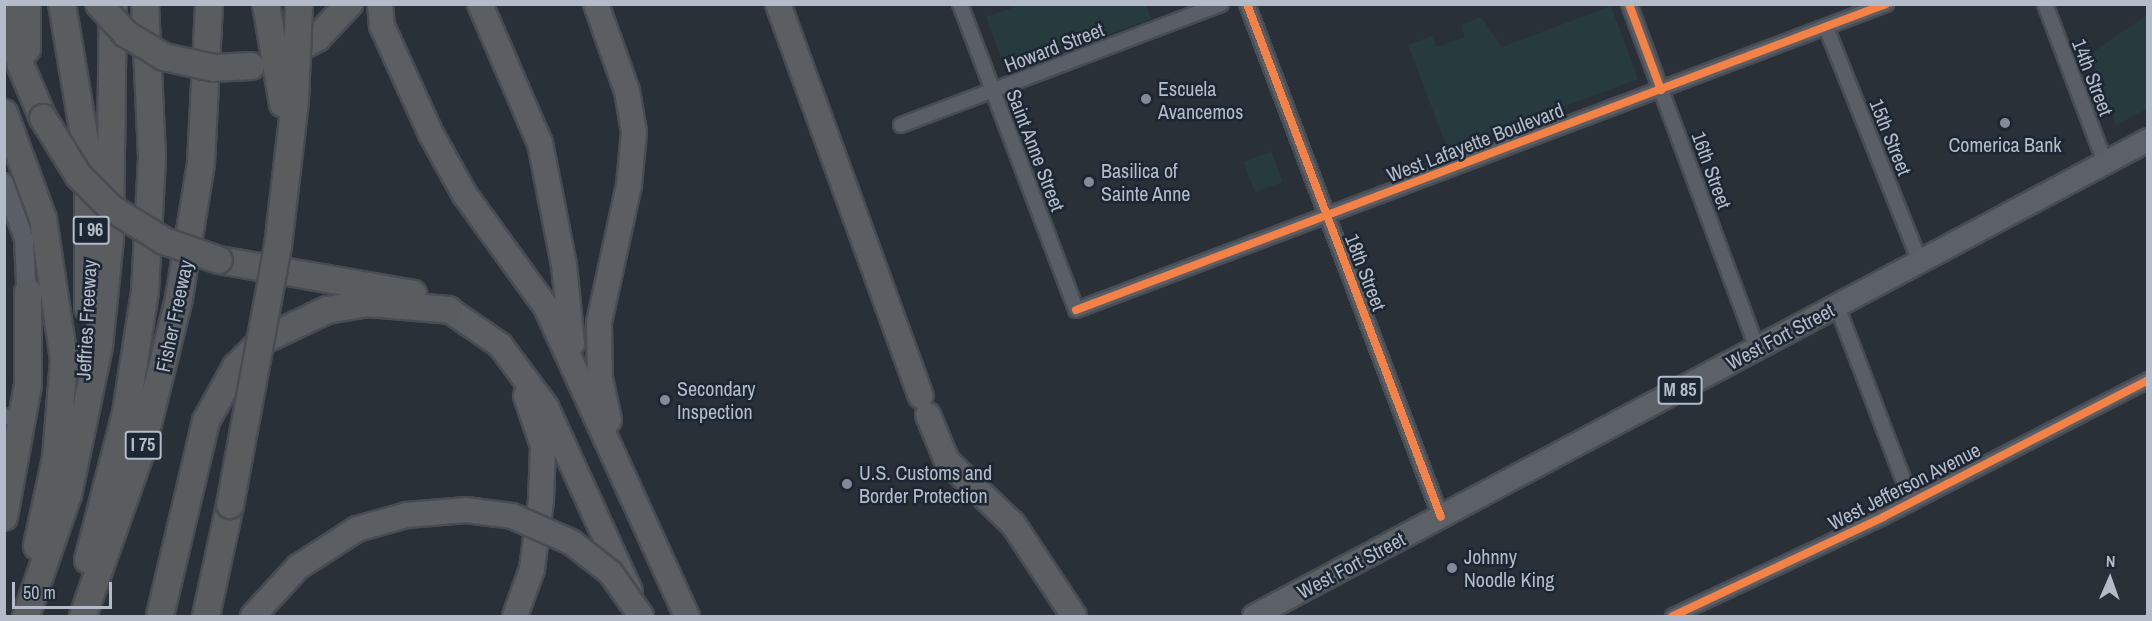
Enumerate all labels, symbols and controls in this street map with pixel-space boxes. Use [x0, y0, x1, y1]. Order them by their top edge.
street label: Howard Street [1001, 17, 1107, 77]
street label: 14th Street [2067, 35, 2119, 119]
place label: Escuela Avancemos [1158, 76, 1243, 123]
street label: Saint Anne Street [1002, 85, 1070, 215]
marker: Escuela Avancemos [1139, 92, 1153, 106]
street label: 15th Street [1865, 95, 1917, 179]
street label: West Lafayette Boulevard [1383, 97, 1567, 187]
marker: Comerica Bank [1998, 116, 2012, 130]
street label: 16th Street [1687, 128, 1737, 212]
place label: Comerica Bank [1948, 132, 2062, 156]
place label: Basilica of Sainte Anne [1101, 158, 1191, 205]
marker: Basilica of Sainte Anne [1082, 175, 1096, 189]
road number: I 96 [72, 215, 110, 245]
street label: 18th Street [1340, 230, 1392, 314]
street label: Fisher Freeway [150, 258, 198, 374]
street label: Jeffries Freeway [71, 259, 101, 381]
street label: West Fort Street [1722, 298, 1838, 374]
road number: M 85 [1658, 375, 1702, 405]
place label: Secondary Inspection [677, 376, 755, 423]
marker: Secondary Inspection [658, 393, 672, 407]
road number: I 75 [124, 430, 162, 460]
street label: West Jefferson Avenue [1823, 437, 1985, 535]
place label: U.S. Customs and Border Protection [859, 460, 992, 507]
marker: U.S. Customs and Border Protection [840, 477, 854, 491]
street label: West Fort Street [1293, 527, 1409, 603]
place label: Johnny Noodle King [1464, 544, 1554, 591]
north arrow [2080, 549, 2140, 609]
text: N [2105, 550, 2116, 572]
marker: Johnny Noodle King [1445, 561, 1459, 575]
scale bar [15, 570, 116, 608]
text: 50 m [23, 580, 56, 605]

